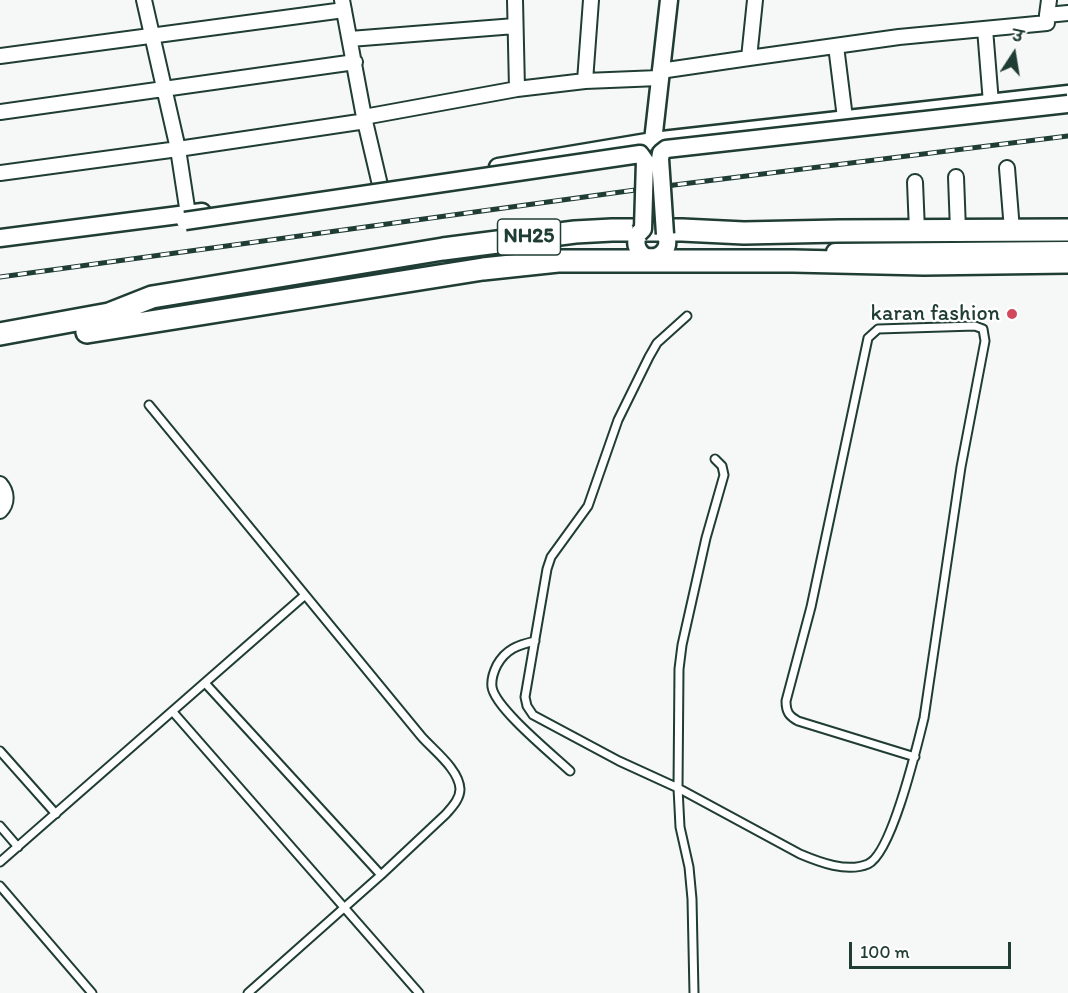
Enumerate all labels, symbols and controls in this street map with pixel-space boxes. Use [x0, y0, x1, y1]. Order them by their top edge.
north arrow [984, 24, 1044, 84]
text: उ [1011, 26, 1025, 46]
road number: NH25 [498, 219, 560, 255]
place label: karan fashion [871, 301, 1000, 327]
marker: karan fashion [1005, 307, 1019, 321]
scale bar [852, 930, 1014, 968]
text: 100 m [860, 941, 910, 963]

